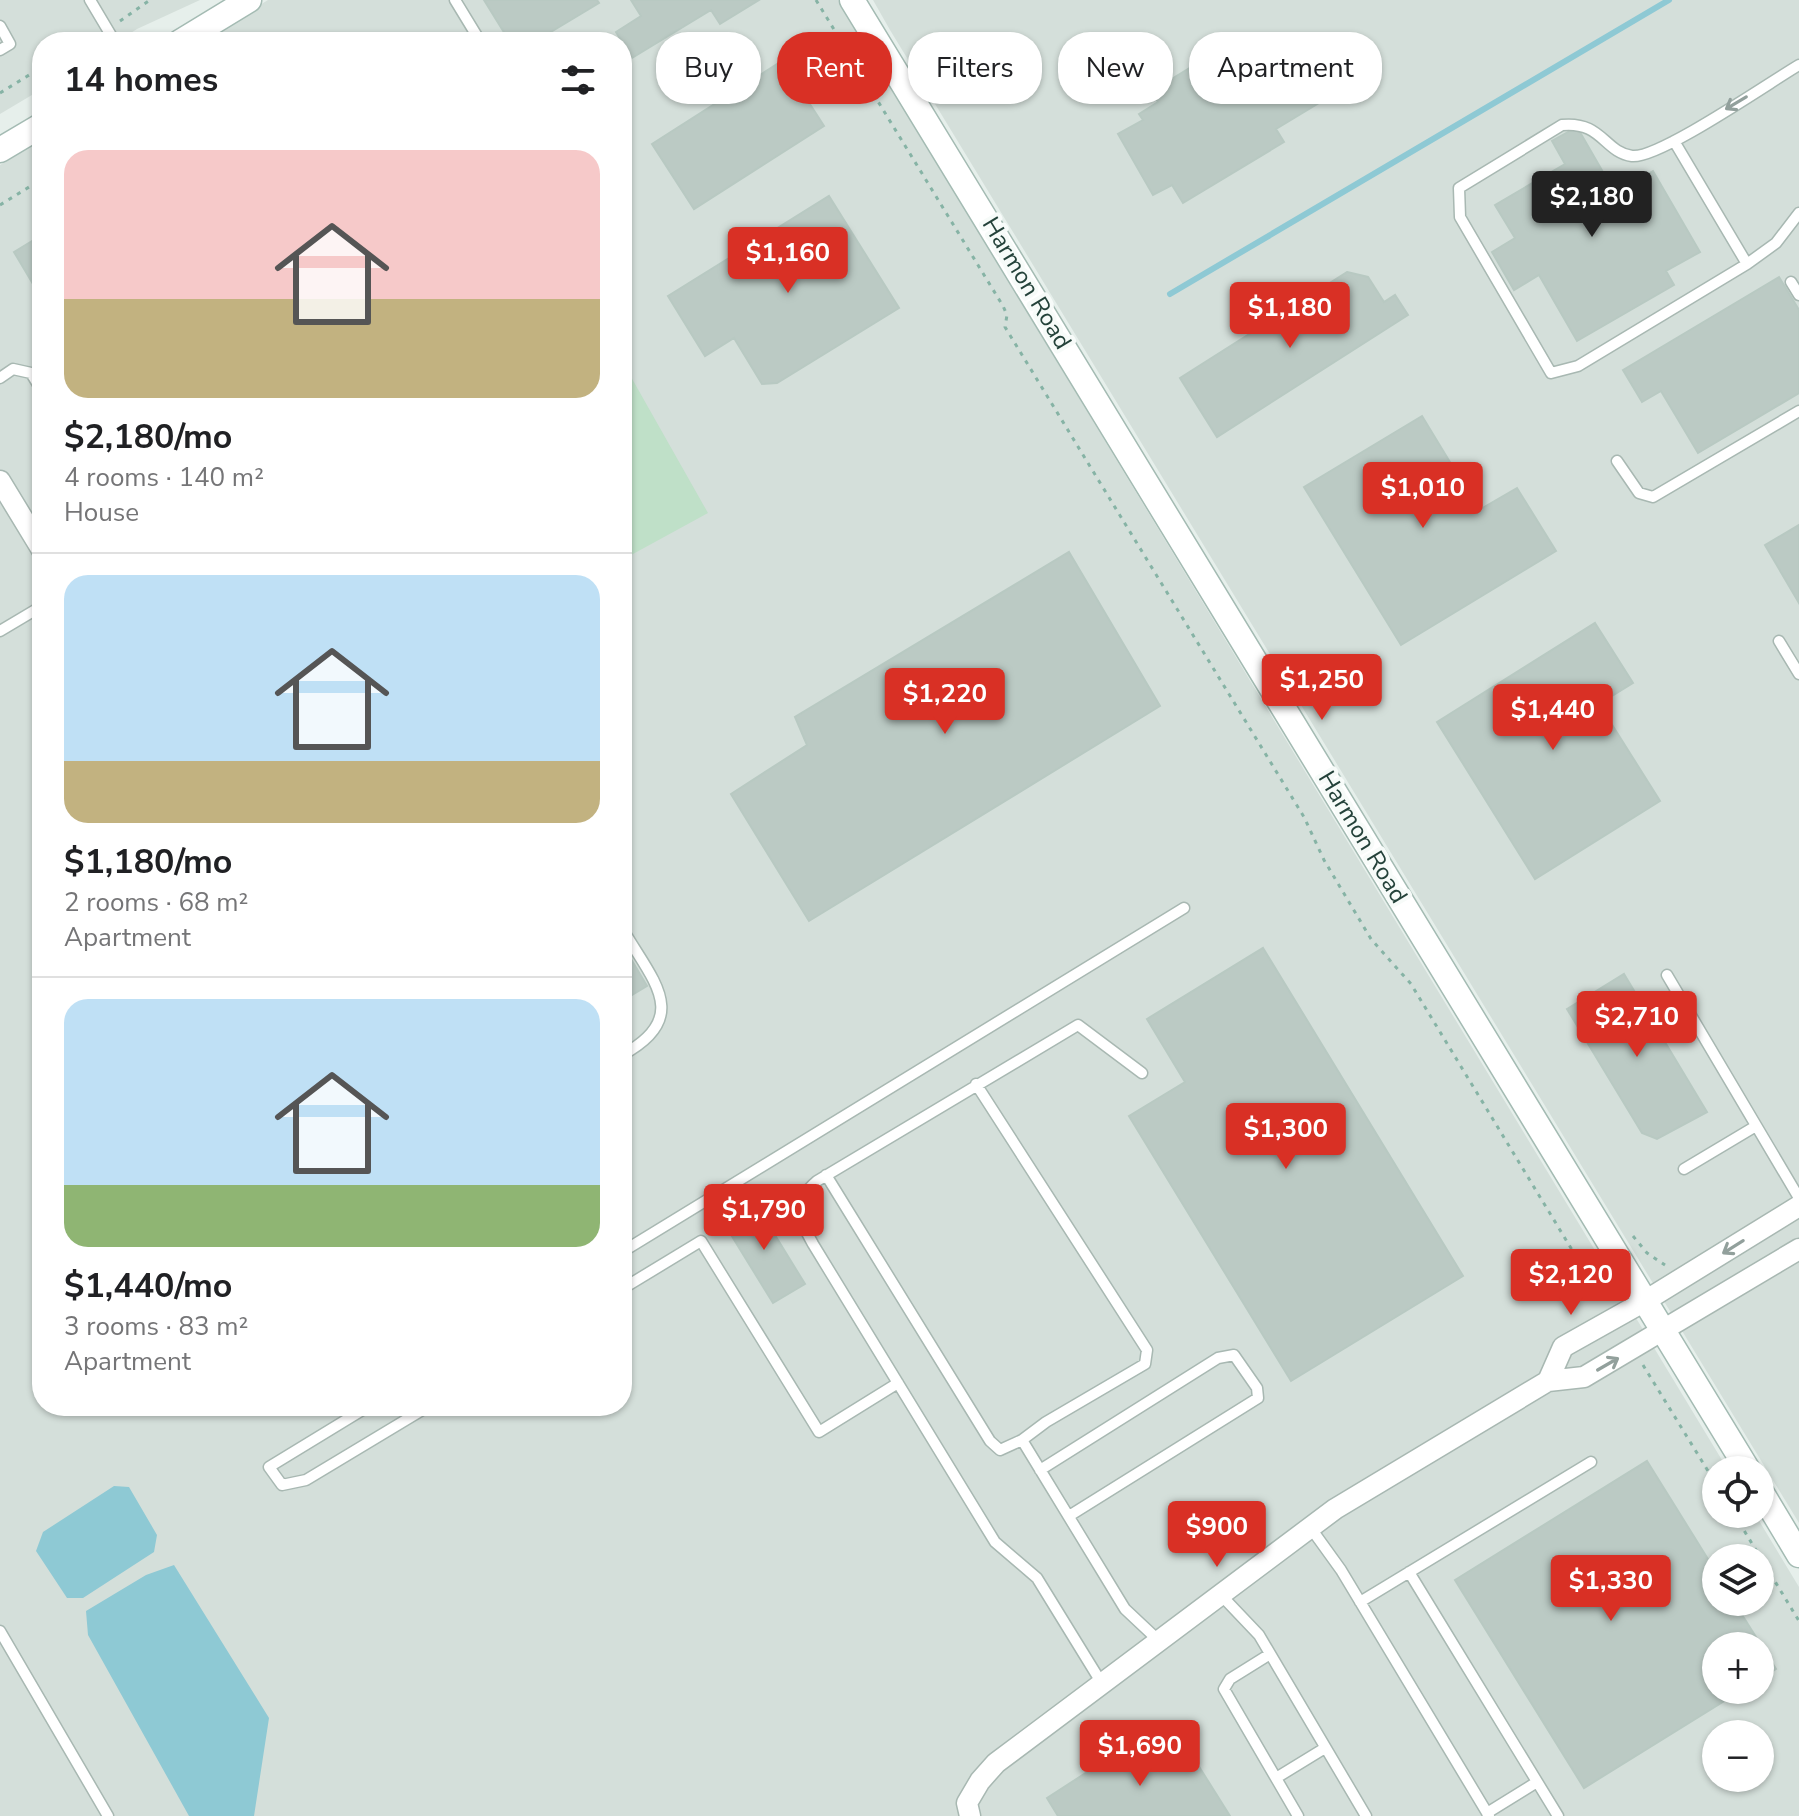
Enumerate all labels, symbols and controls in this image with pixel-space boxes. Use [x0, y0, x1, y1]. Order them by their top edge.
chip: Buy [656, 32, 761, 104]
chip: Rent [777, 32, 892, 104]
chip: Filters [908, 32, 1042, 104]
chip: New [1058, 32, 1173, 104]
chip: Apartment [1189, 32, 1382, 104]
text: 14 homes [64, 57, 218, 103]
icon: filters [556, 58, 600, 102]
one-way arrow [1725, 95, 1748, 111]
pin: $2,180 [1527, 171, 1657, 239]
text: $2,180 [1550, 179, 1634, 214]
icon: home [260, 202, 404, 346]
street label: Harmon Road [975, 211, 1079, 355]
pin: $1,160 [723, 227, 853, 295]
text: $1,160 [746, 235, 830, 270]
pin: $1,180 [1225, 282, 1355, 350]
text: $1,180 [1248, 290, 1332, 325]
text: $2,180/mo [64, 414, 232, 460]
text: 4 rooms · 140 m² [64, 460, 264, 495]
pin: $1,010 [1358, 462, 1488, 530]
text: $1,010 [1381, 470, 1465, 505]
text: House [64, 495, 139, 530]
icon: home [260, 627, 404, 771]
pin: $1,250 [1257, 654, 1387, 722]
text: $1,250 [1280, 662, 1364, 697]
pin: $1,220 [880, 668, 1010, 736]
text: $1,220 [903, 676, 987, 711]
pin: $1,440 [1488, 684, 1618, 752]
text: $1,440 [1511, 692, 1595, 727]
street label: Harmon Road [1311, 765, 1415, 909]
text: $1,180/mo [64, 839, 232, 885]
text: 2 rooms · 68 m² [64, 885, 248, 920]
text: Apartment [64, 920, 191, 955]
pin: $2,710 [1572, 991, 1702, 1059]
text: $2,710 [1595, 999, 1679, 1034]
icon: home [260, 1051, 404, 1195]
pin: $1,300 [1221, 1103, 1351, 1171]
text: $1,300 [1244, 1111, 1328, 1146]
pin: $1,790 [699, 1184, 829, 1252]
text: $1,790 [722, 1192, 806, 1227]
one-way arrow [1722, 1239, 1745, 1255]
pin: $2,120 [1506, 1249, 1636, 1317]
text: $2,120 [1529, 1257, 1613, 1292]
text: $1,440/mo [64, 1263, 232, 1309]
text: 3 rooms · 83 m² [64, 1309, 248, 1344]
text: Apartment [64, 1344, 191, 1379]
one-way arrow [1596, 1356, 1619, 1372]
map controls [1702, 1456, 1774, 1792]
button: locate [1702, 1456, 1774, 1528]
pin: $900 [1170, 1501, 1264, 1569]
text: $900 [1186, 1509, 1248, 1544]
button: layers [1702, 1544, 1774, 1616]
pin: $1,330 [1546, 1555, 1676, 1623]
text: $1,330 [1569, 1563, 1653, 1598]
button: + [1702, 1632, 1774, 1704]
pin: $1,690 [1075, 1720, 1205, 1788]
button: − [1702, 1720, 1774, 1792]
text: $1,690 [1098, 1728, 1182, 1763]

